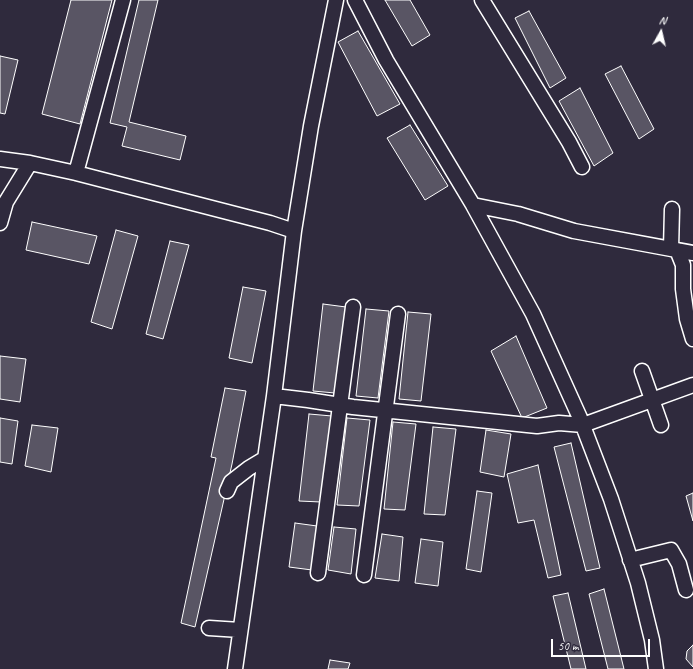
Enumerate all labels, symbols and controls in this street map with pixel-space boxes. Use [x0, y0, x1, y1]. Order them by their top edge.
north arrow [641, 12, 681, 52]
text: N [658, 13, 667, 28]
scale bar [553, 631, 652, 657]
text: 50 m [558, 638, 578, 654]

